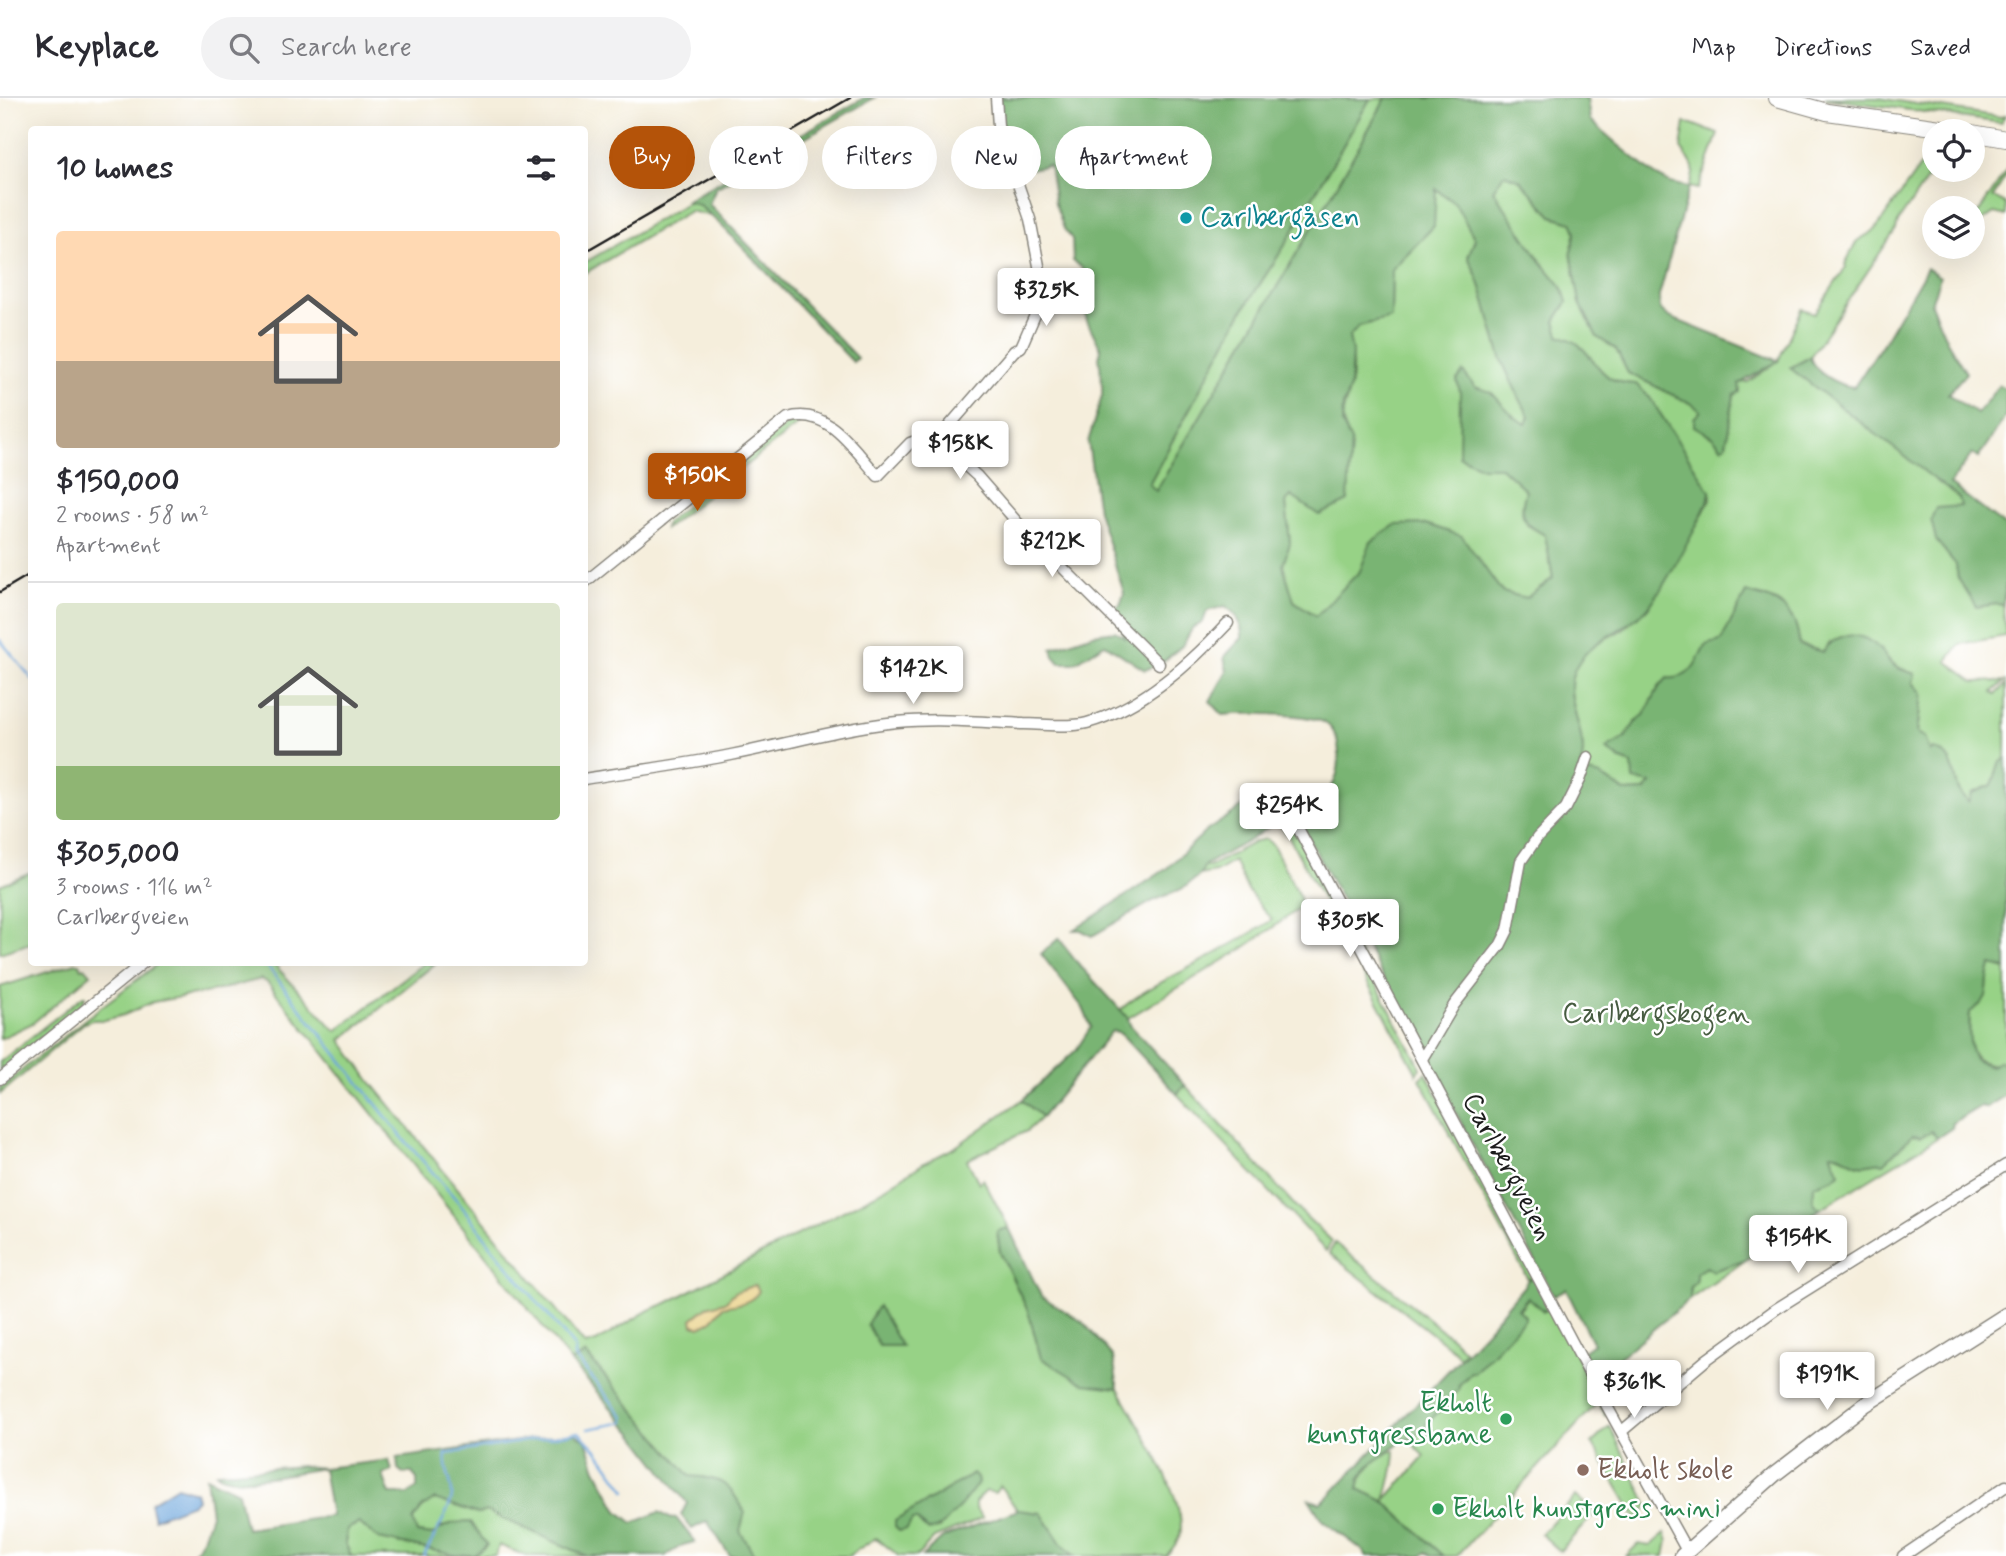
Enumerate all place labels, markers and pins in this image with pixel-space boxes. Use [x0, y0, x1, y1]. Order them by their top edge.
place label: Carlbergåsen [1200, 200, 1360, 240]
marker: Carlbergåsen [1178, 210, 1194, 226]
pin: $325K [997, 268, 1095, 328]
pin: $158K [911, 422, 1009, 481]
pin: $150K [648, 454, 746, 513]
pin: $212K [1003, 519, 1101, 579]
pin: $142K [864, 646, 962, 706]
pin: $254K [1240, 784, 1338, 843]
pin: $305K [1301, 900, 1399, 959]
pin: $154K [1749, 1216, 1847, 1275]
pin: $191K [1778, 1352, 1876, 1412]
pin: $361K [1585, 1360, 1683, 1420]
place label: Ekholt kunstgressbane [1307, 1385, 1492, 1454]
marker: Ekholt kunstgressbane [1498, 1411, 1514, 1427]
place label: Ekholt skole [1597, 1452, 1734, 1489]
marker: Ekholt skole [1575, 1462, 1591, 1478]
place label: Ekholt kunstgress mini [1452, 1491, 1721, 1528]
marker: Ekholt kunstgress mini [1430, 1501, 1446, 1517]

